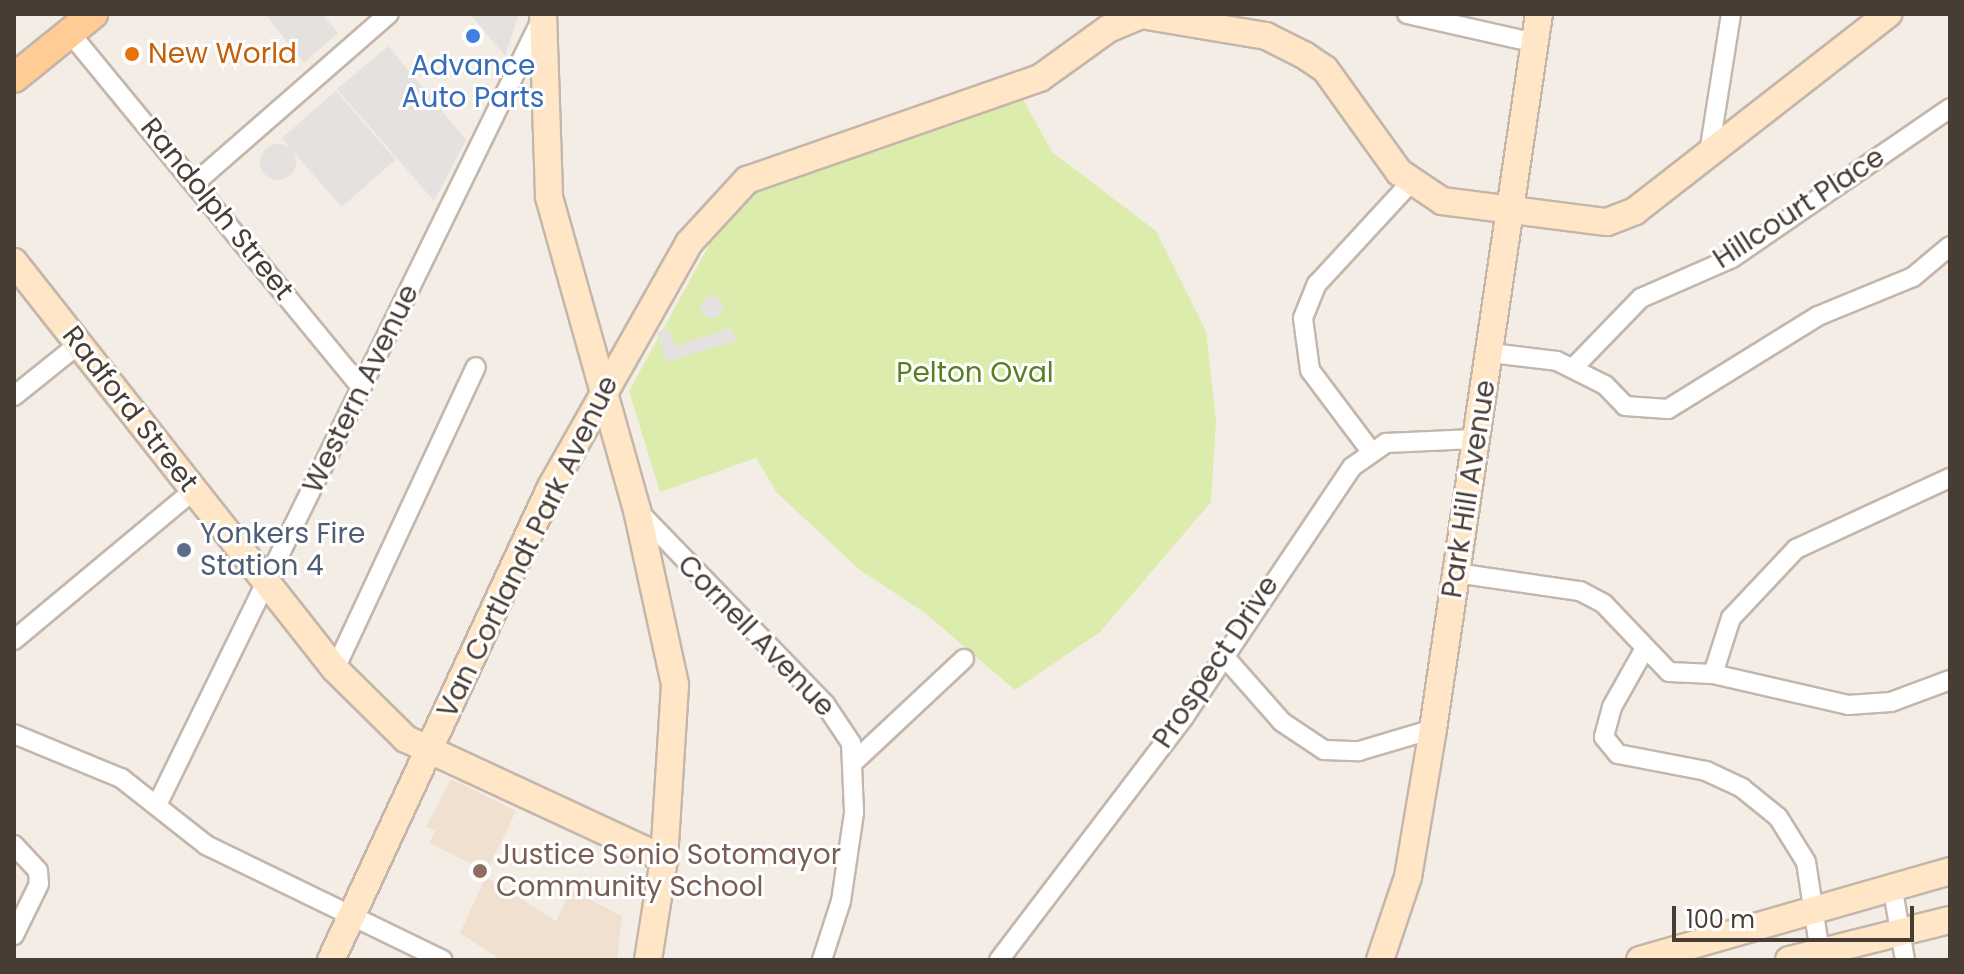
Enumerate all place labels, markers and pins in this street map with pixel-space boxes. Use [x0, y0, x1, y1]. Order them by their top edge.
marker: Advance Auto Parts [464, 27, 482, 45]
place label: New World [148, 37, 297, 71]
marker: New World [123, 45, 141, 63]
place label: Advance Auto Parts [402, 49, 544, 115]
place label: Yonkers Fire Station 4 [200, 517, 365, 583]
marker: Yonkers Fire Station 4 [175, 541, 193, 559]
place label: Justice Sonio Sotomayor Community School [496, 838, 841, 904]
marker: Justice Sonio Sotomayor Community School [471, 862, 489, 880]

